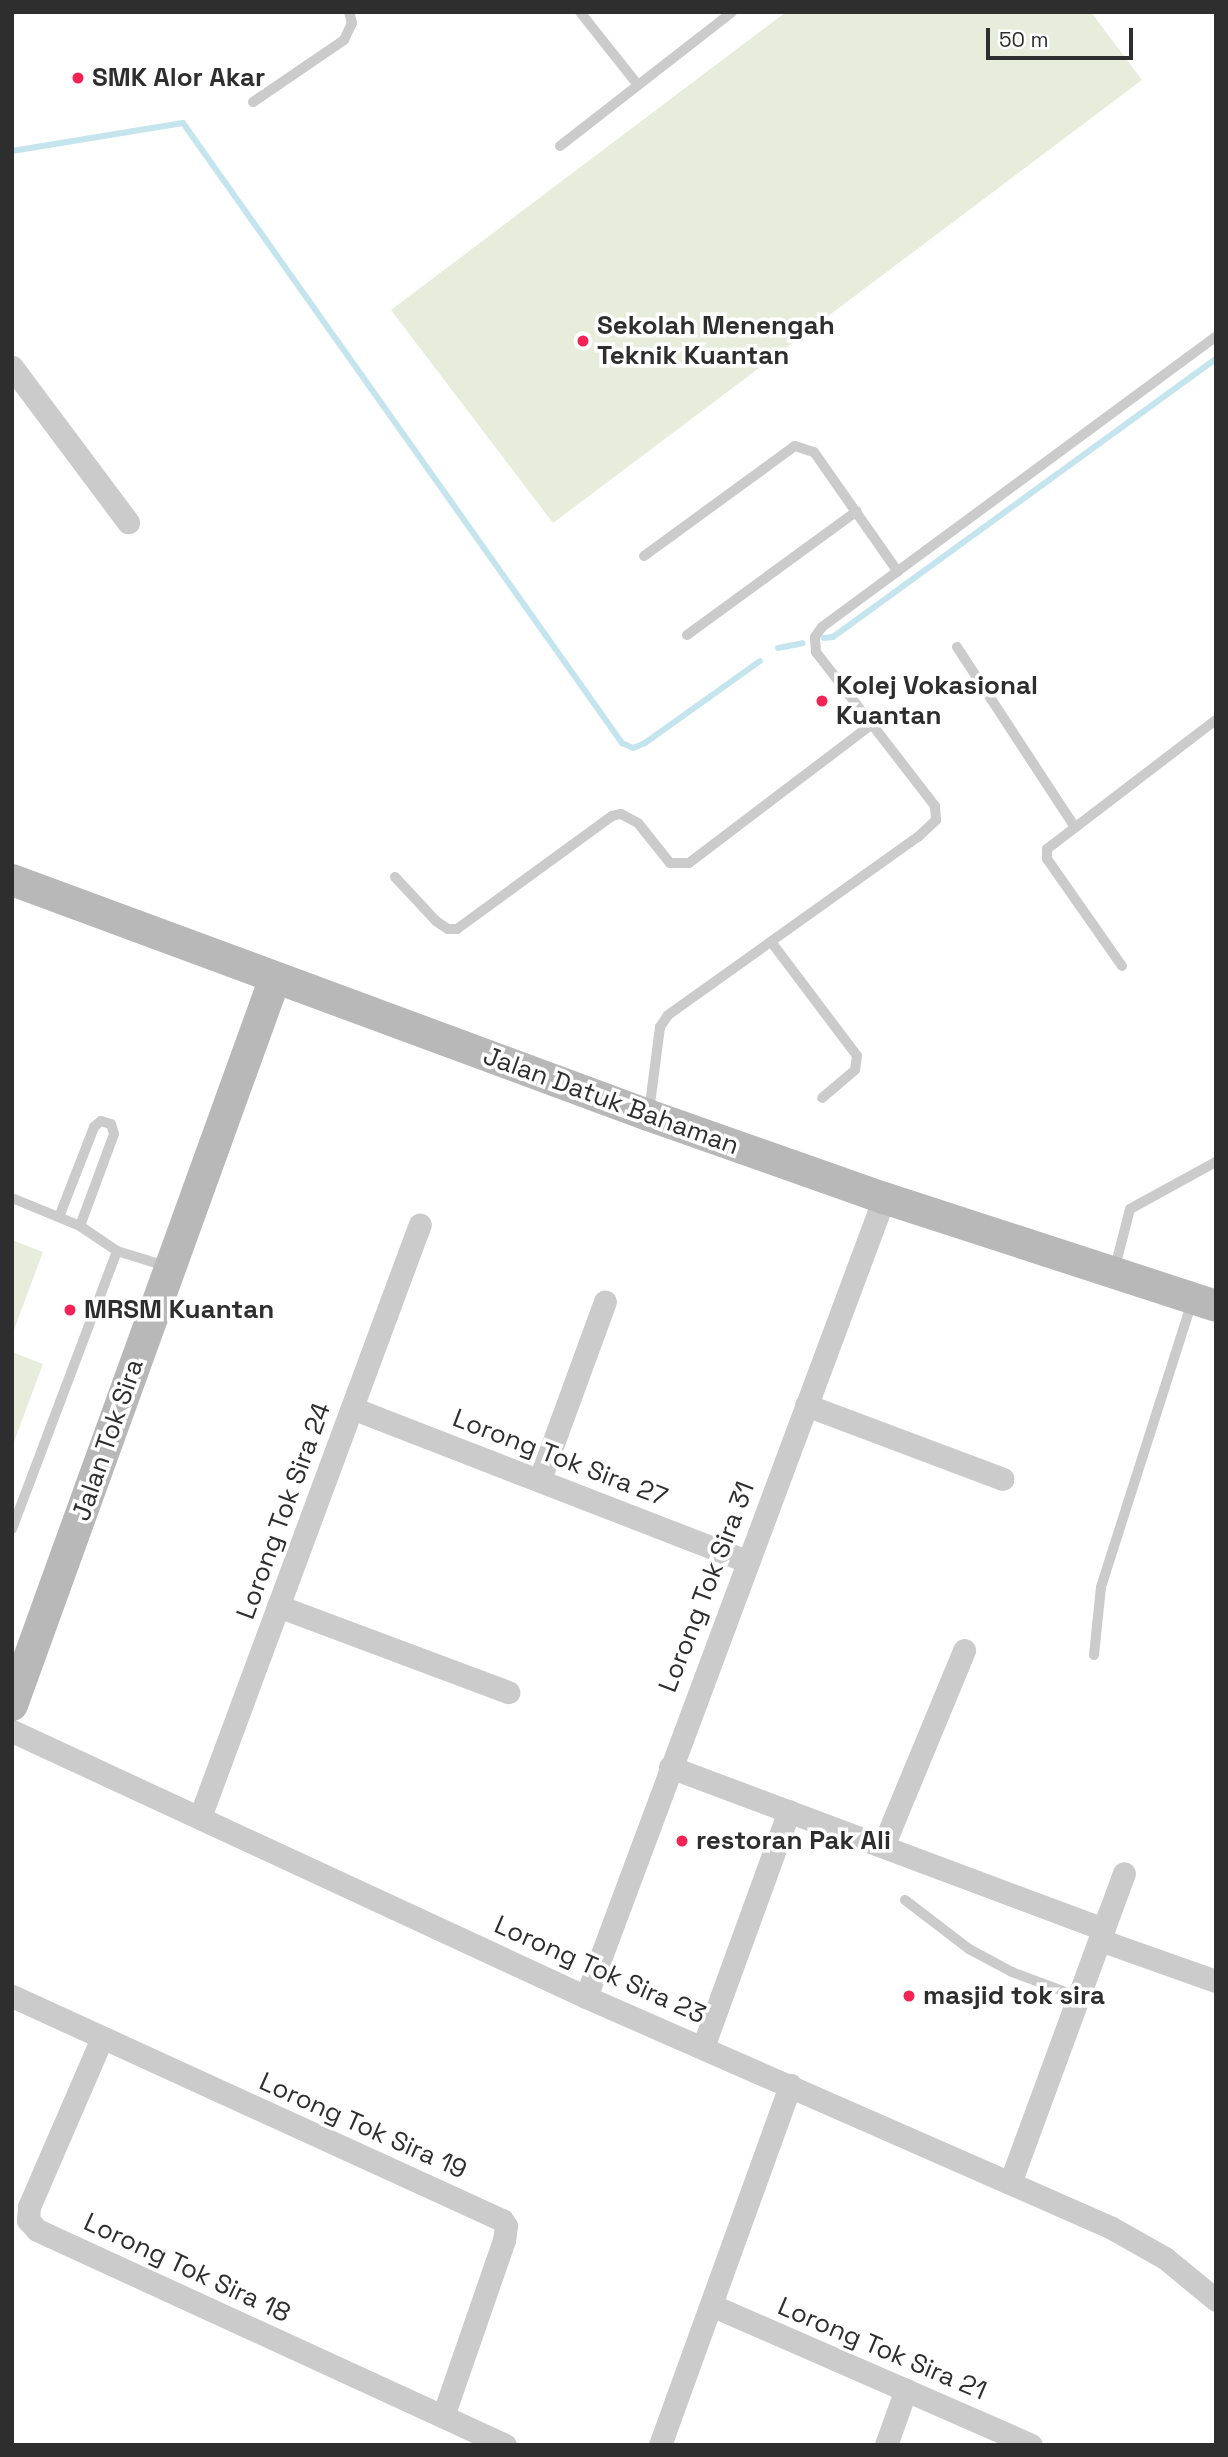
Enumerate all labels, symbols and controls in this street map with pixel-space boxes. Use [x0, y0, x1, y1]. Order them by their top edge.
scale bar [990, 14, 1137, 58]
text: 50 m [999, 26, 1049, 53]
place label: SMK Alor Akar [92, 62, 266, 94]
marker: SMK Alor Akar [70, 70, 86, 86]
place label: Sekolah Menengah Teknik Kuantan [597, 310, 835, 372]
marker: Sekolah Menengah Teknik Kuantan [575, 333, 591, 349]
place label: Kolej Vokasional Kuantan [836, 670, 1038, 732]
marker: Kolej Vokasional Kuantan [814, 693, 830, 709]
street label: Jalan Datuk Bahaman [479, 1040, 743, 1162]
place label: MRSM Kuantan [84, 1294, 274, 1326]
marker: MRSM Kuantan [62, 1302, 78, 1318]
street label: Jalan Tok Sira [66, 1355, 150, 1525]
street label: Lorong Tok Sira 24 [230, 1398, 338, 1624]
street label: Lorong Tok Sira 27 [448, 1403, 672, 1513]
street label: Lorong Tok Sira 31 [652, 1477, 762, 1697]
place label: restoran Pak Ali [696, 1825, 891, 1857]
marker: restoran Pak Ali [674, 1833, 690, 1849]
street label: Lorong Tok Sira 23 [489, 1909, 711, 2031]
place label: masjid tok sira [923, 1980, 1105, 2012]
marker: masjid tok sira [901, 1988, 917, 2004]
street label: Lorong Tok Sira 19 [254, 2066, 472, 2186]
street label: Lorong Tok Sira 18 [79, 2206, 295, 2330]
street label: Lorong Tok Sira 21 [773, 2291, 991, 2407]

